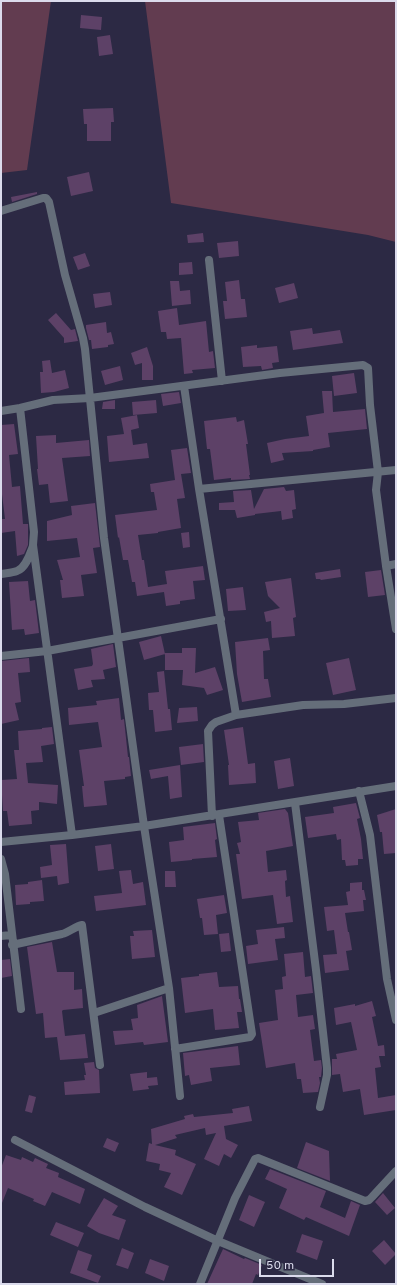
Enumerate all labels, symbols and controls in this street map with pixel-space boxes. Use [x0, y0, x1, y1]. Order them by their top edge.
scale bar [261, 1251, 336, 1277]
text: 50 m [266, 1258, 294, 1274]

